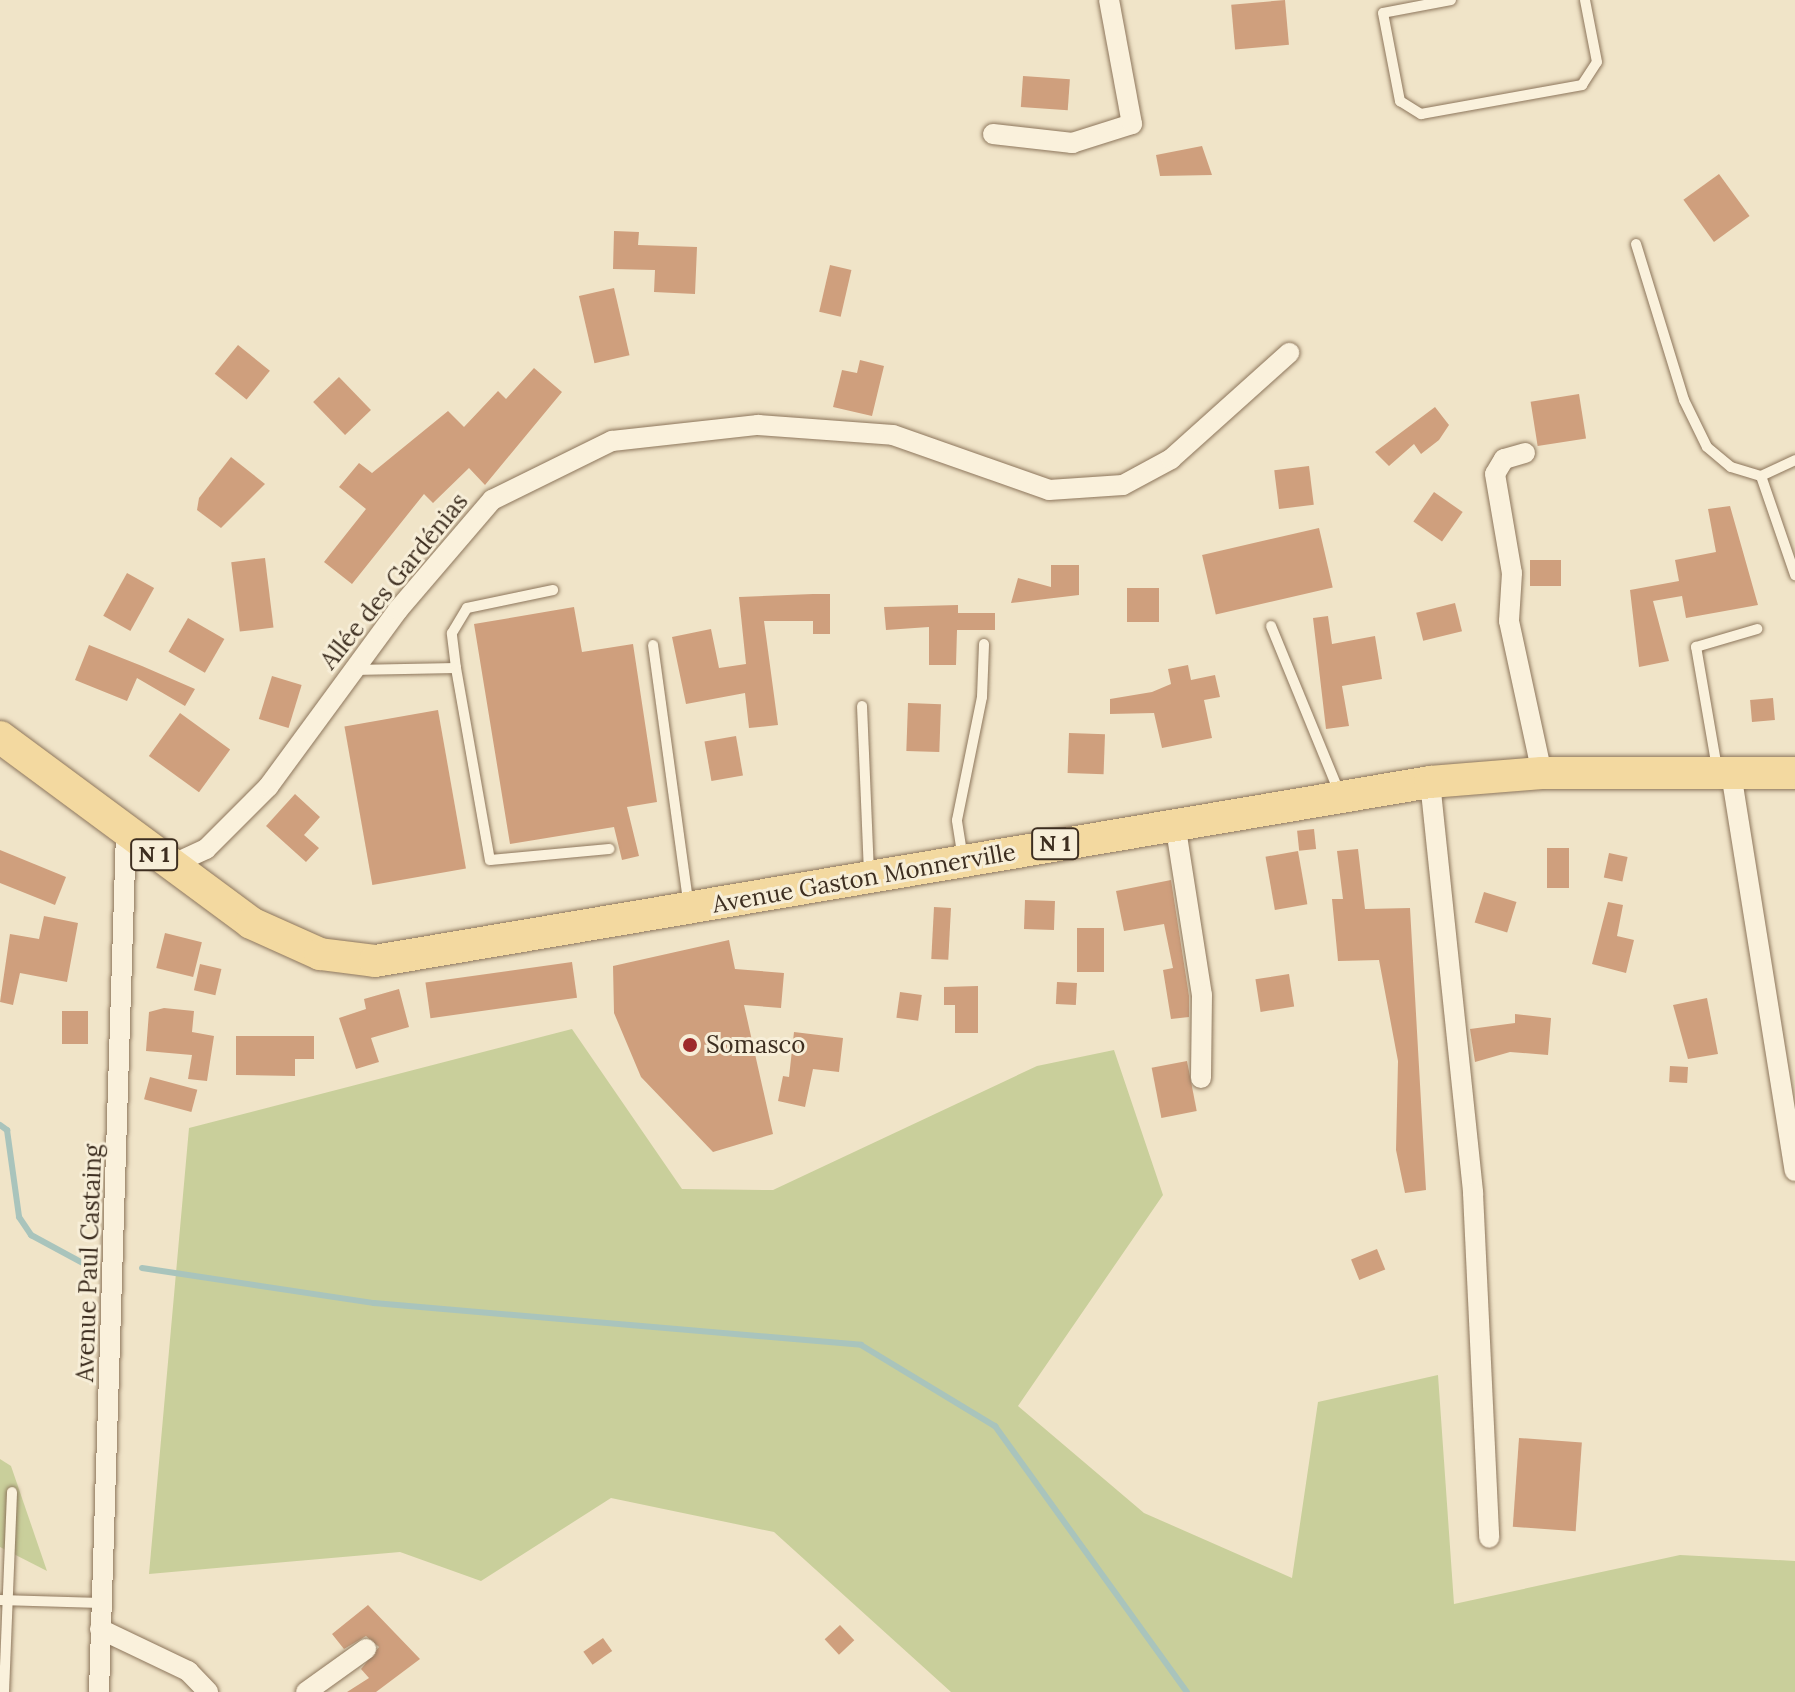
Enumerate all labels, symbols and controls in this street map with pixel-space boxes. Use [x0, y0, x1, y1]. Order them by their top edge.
street label: Allée des Gardénias [314, 487, 474, 675]
road number: N 1 [1031, 826, 1079, 862]
road number: N 1 [130, 837, 178, 873]
street label: Avenue Gaston Monnerville [710, 837, 1018, 919]
place label: Somasco [706, 1031, 805, 1059]
marker: Somasco [681, 1036, 699, 1054]
street label: Avenue Paul Castaing [70, 1144, 108, 1382]

